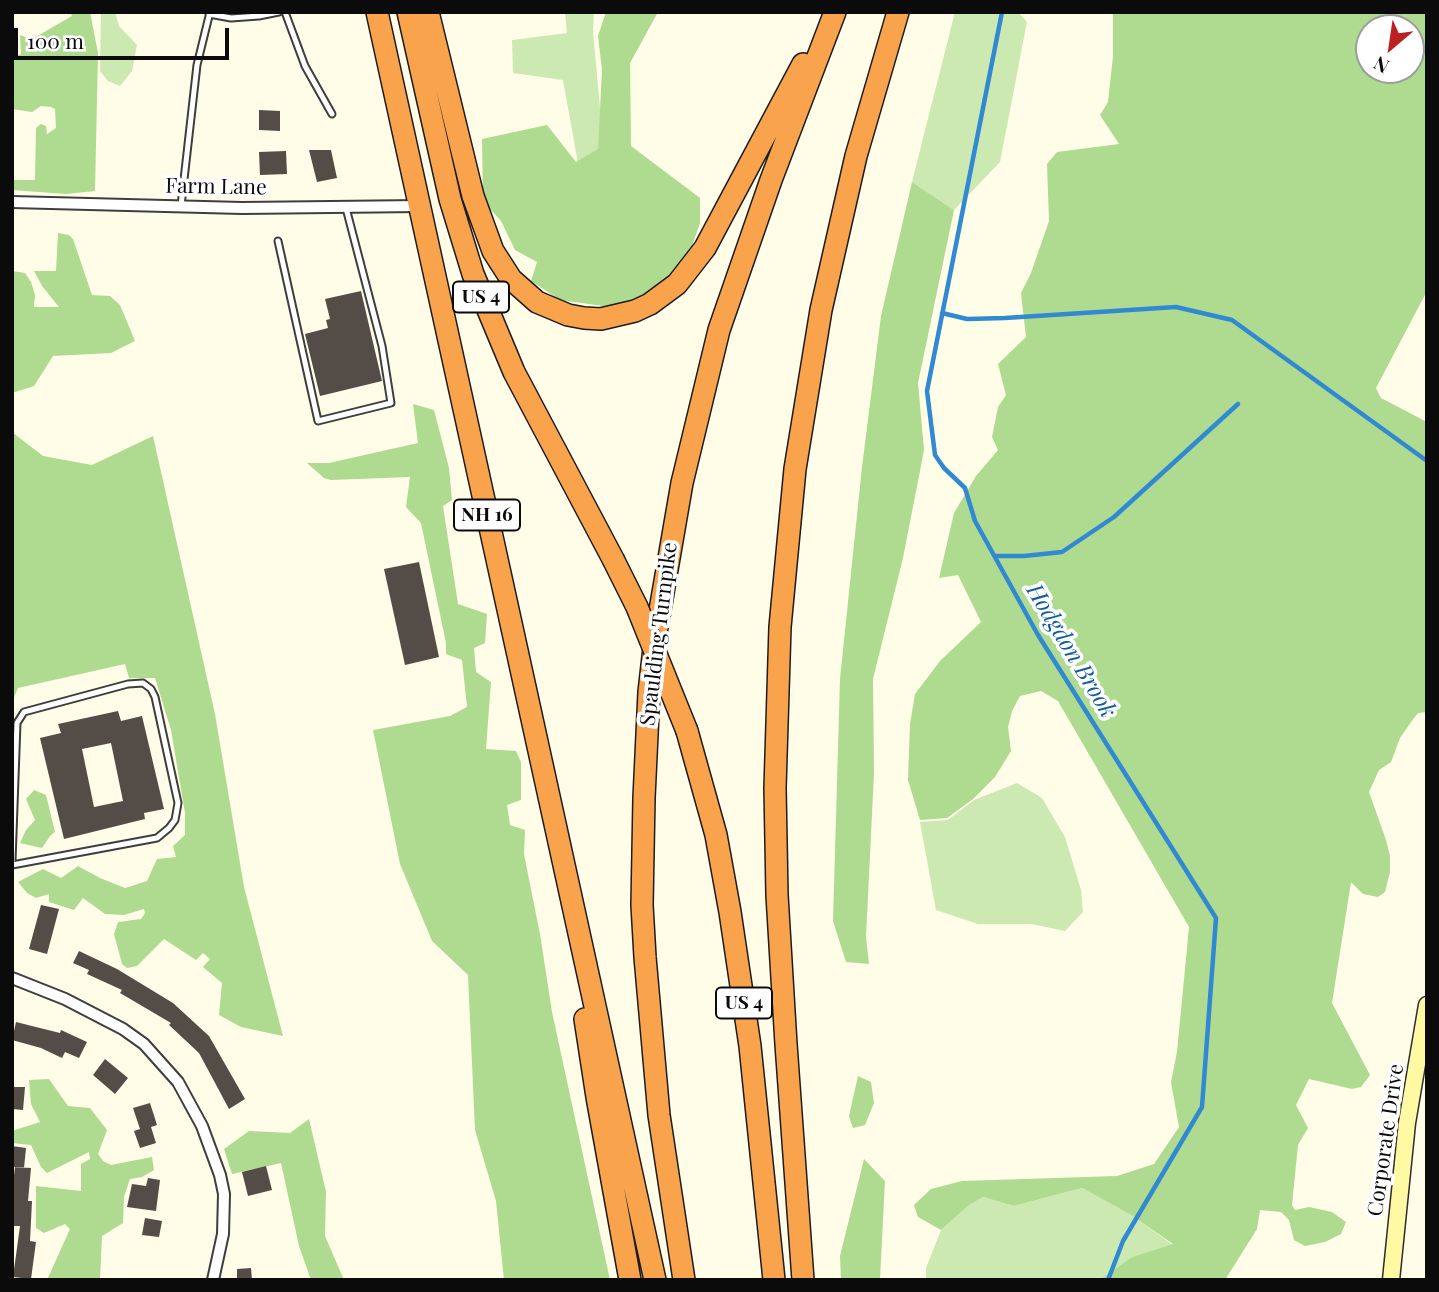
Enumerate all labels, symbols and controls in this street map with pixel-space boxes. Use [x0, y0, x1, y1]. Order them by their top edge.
scale bar [18, 14, 233, 58]
north arrow [1355, 14, 1425, 84]
text: 100 m [27, 26, 84, 54]
text: N [1368, 51, 1393, 80]
street label: Farm Lane [165, 174, 267, 200]
road number: US 4 [453, 282, 509, 312]
road number: NH 16 [454, 500, 520, 530]
street label: Spaulding Turnpike [635, 541, 683, 727]
water label: Hodgdon Brook [1020, 579, 1122, 723]
road number: US 4 [716, 987, 772, 1018]
street label: Corporate Drive [1363, 1062, 1409, 1218]

